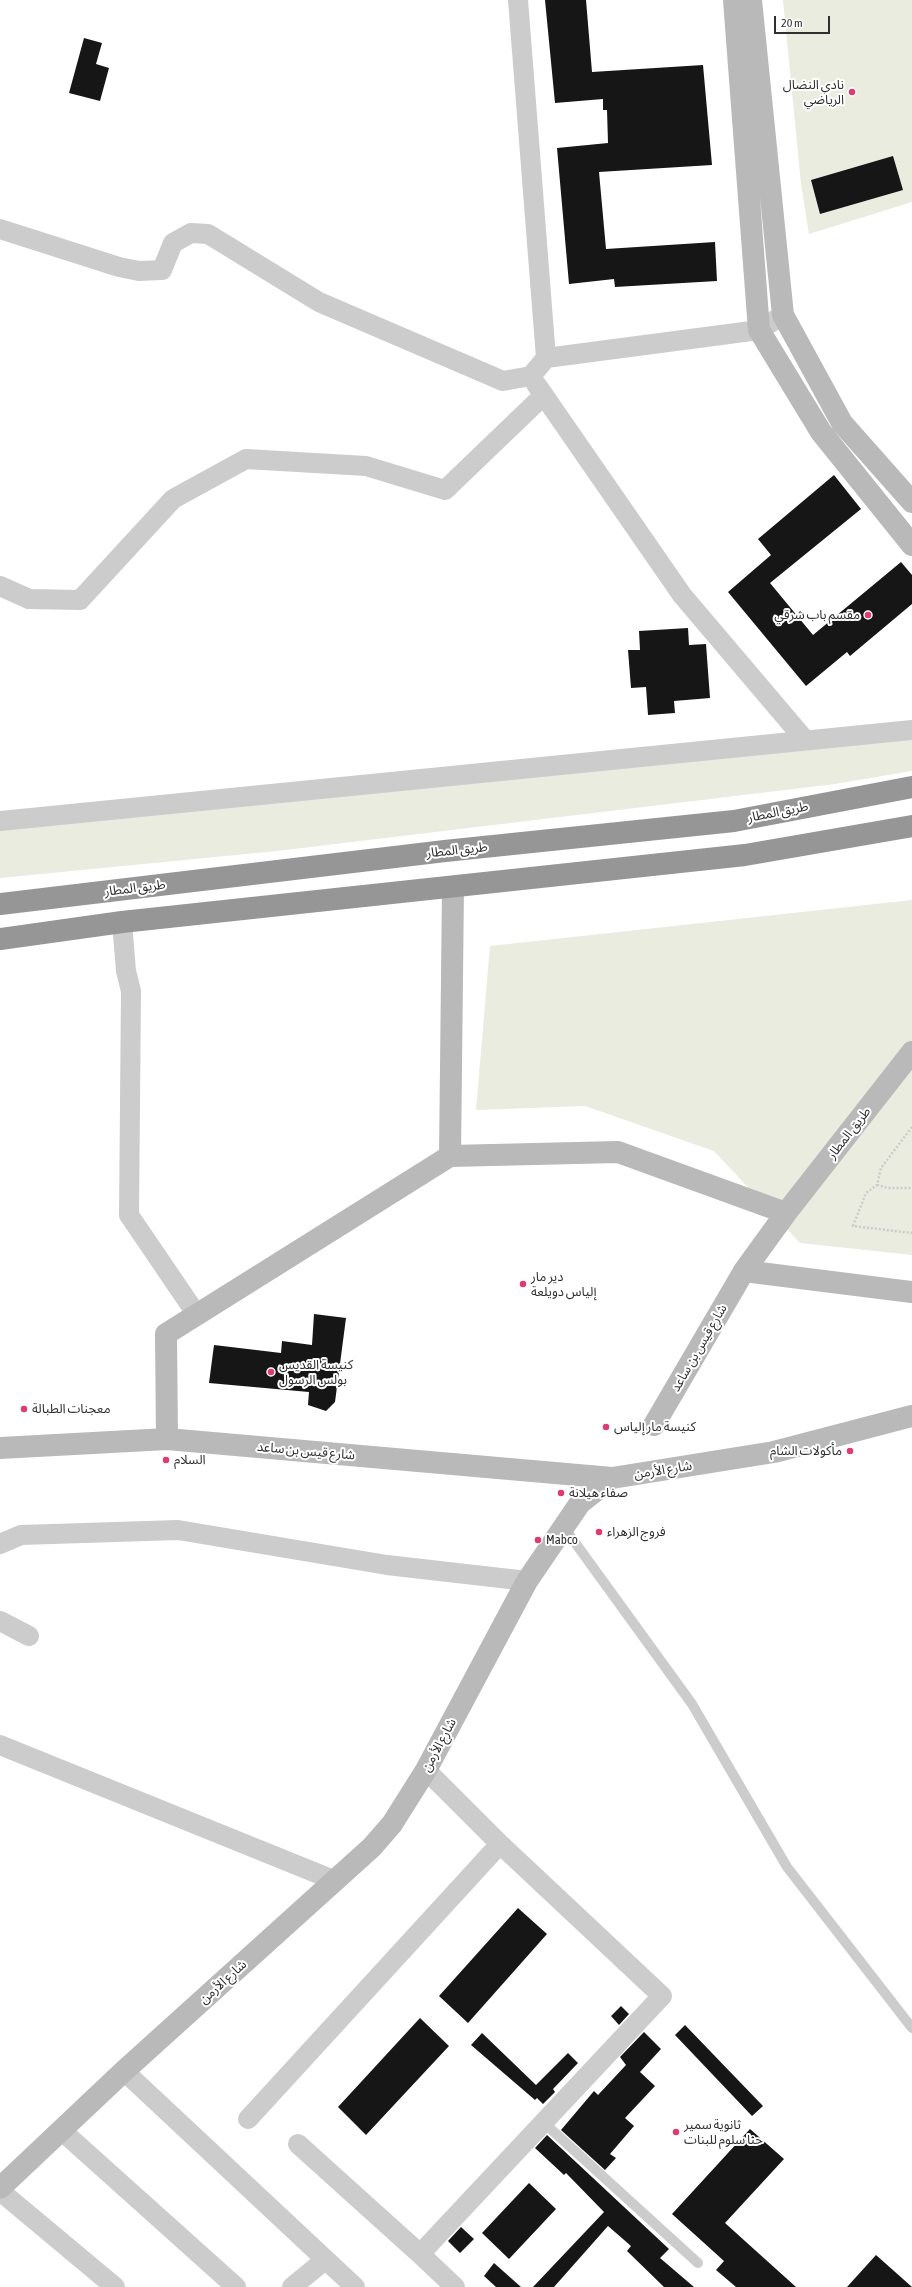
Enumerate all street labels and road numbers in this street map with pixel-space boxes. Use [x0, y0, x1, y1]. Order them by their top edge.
street label: طريق المطار [746, 798, 810, 826]
street label: طريق المطار [426, 839, 488, 861]
street label: طريق المطار [104, 877, 166, 899]
street label: طريق المطار [824, 1104, 874, 1162]
street label: شارع قيس بن ساعد [668, 1302, 730, 1394]
street label: شارع قيس بن ساعد [256, 1439, 356, 1463]
street label: شارع الأرمن [633, 1458, 693, 1482]
street label: شارع الأرمن [418, 1716, 460, 1774]
street label: شارع الأرمن [196, 1957, 250, 2007]

